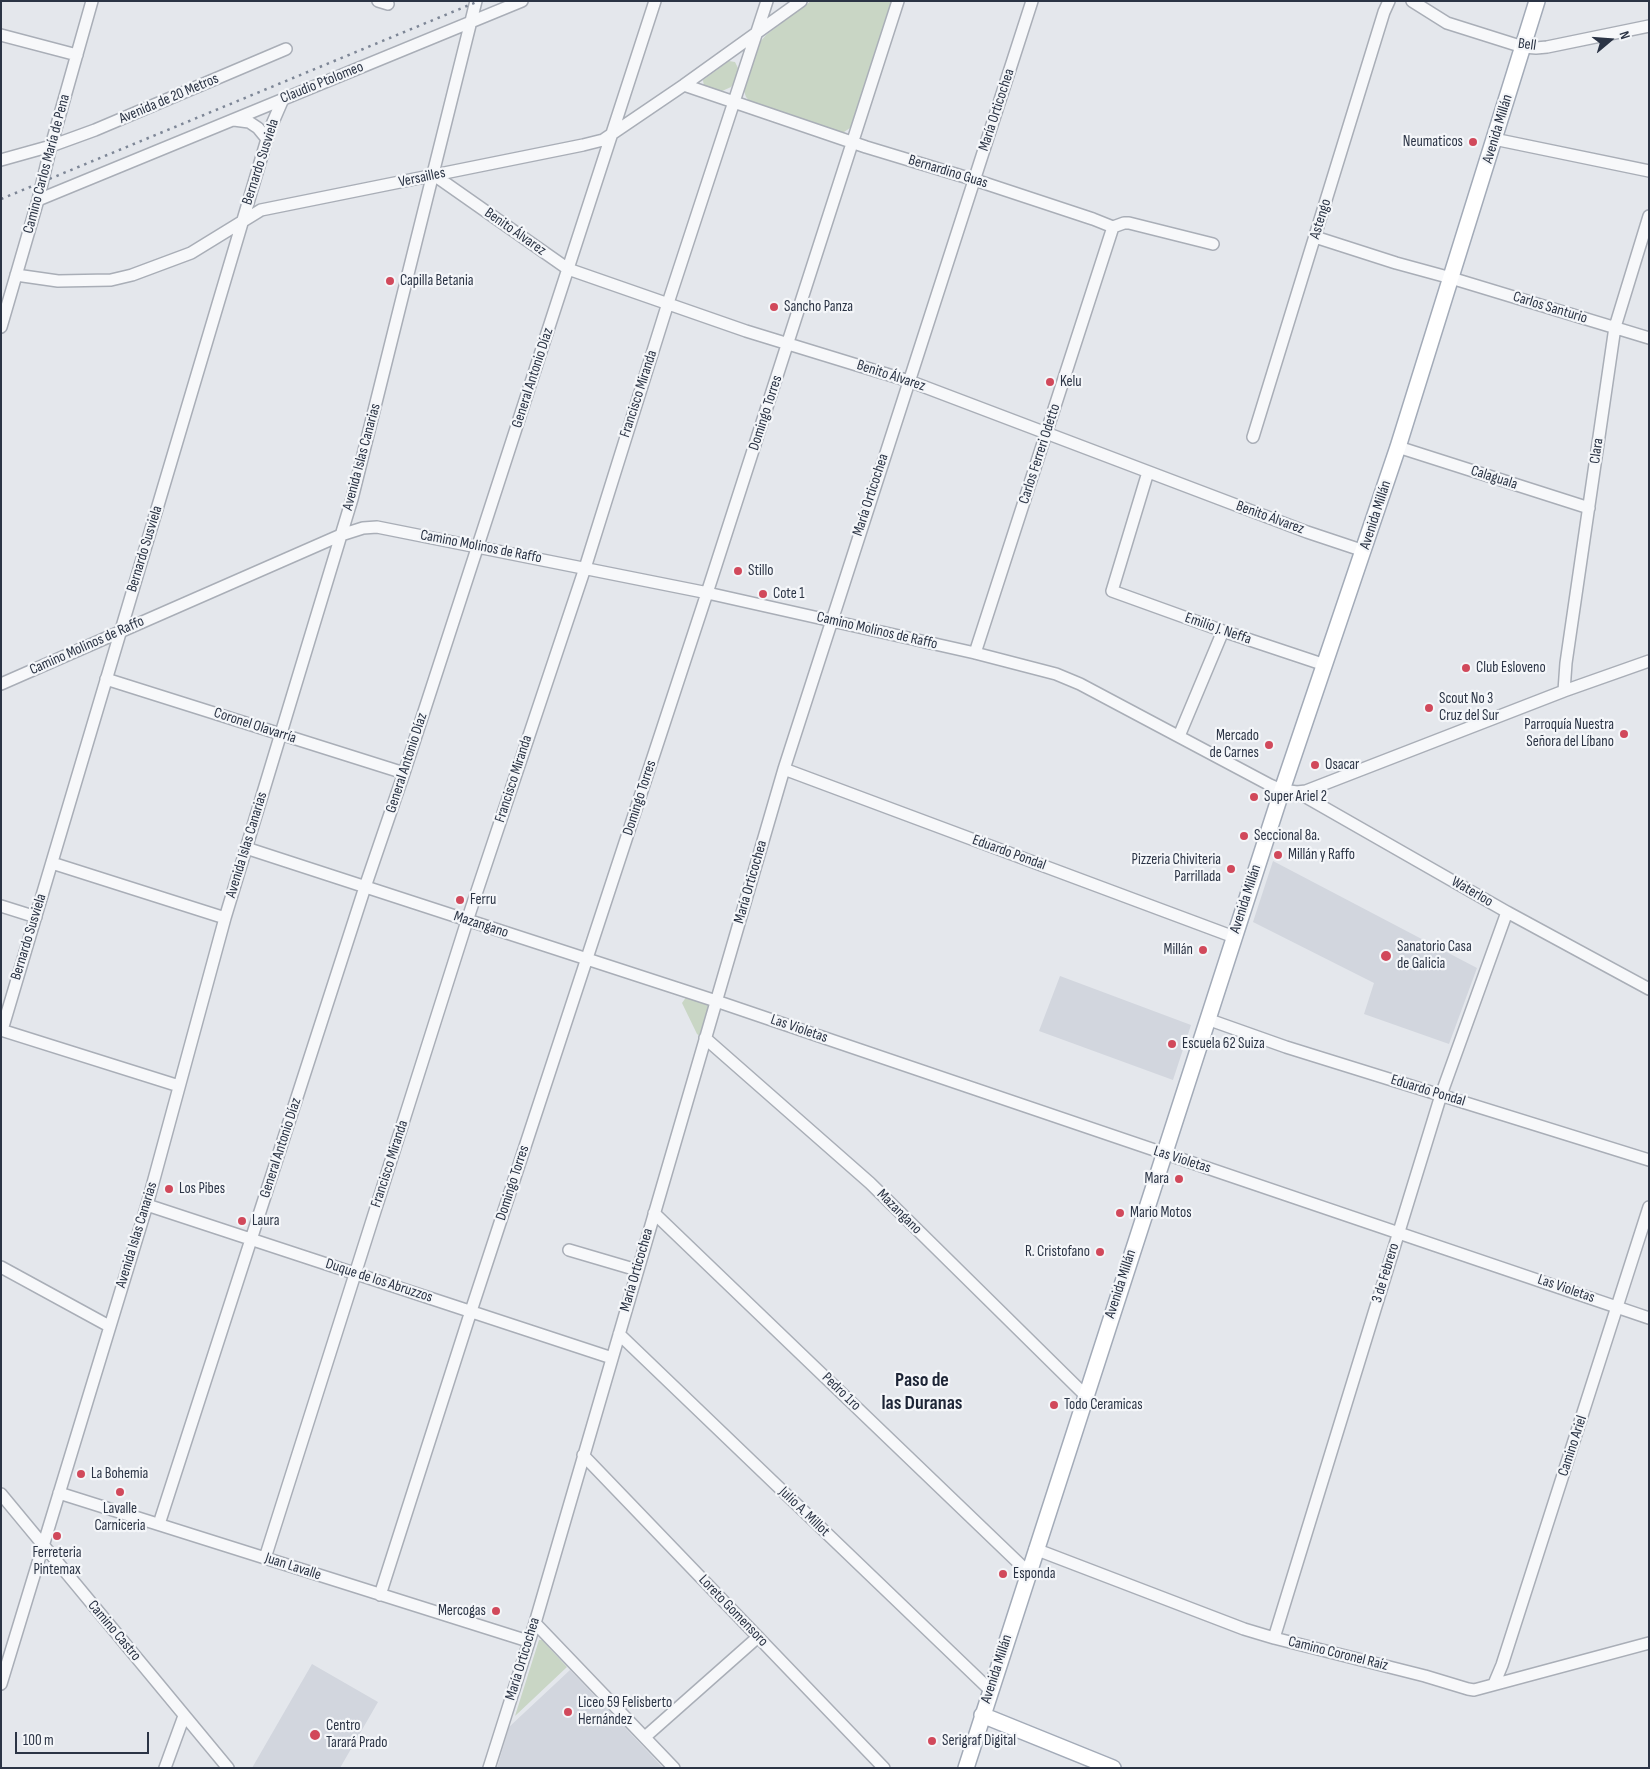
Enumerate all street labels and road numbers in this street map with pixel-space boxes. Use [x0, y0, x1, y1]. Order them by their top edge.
street label: Bell [1517, 35, 1537, 55]
street label: Claudio Ptolomeo [278, 58, 366, 108]
street label: María Orticochea [975, 67, 1019, 153]
street label: Avenida de 20 Metros [116, 70, 222, 128]
street label: Camino Carlos María de Pena [20, 92, 74, 236]
street label: Avenida Millán [1479, 92, 1517, 166]
street label: Bernardo Susviela [239, 117, 283, 207]
street label: Bernardino Guas [906, 151, 990, 193]
street label: Versailles [397, 164, 447, 192]
street label: Astengo [1306, 197, 1336, 241]
street label: Benito Álvarez [481, 204, 549, 260]
street label: Carlos Santurio [1511, 288, 1589, 328]
street label: General Antonio Díaz [508, 326, 558, 430]
street label: Francisco Miranda [616, 348, 662, 440]
street label: Benito Álvarez [854, 356, 928, 396]
street label: Domingo Torres [745, 373, 787, 453]
street label: Avenida Islas Canarias [339, 402, 385, 512]
street label: Carlos Ferreri Odetto [1015, 402, 1065, 506]
street label: Clara [1586, 437, 1608, 465]
street label: María Orticochea [849, 452, 893, 538]
street label: Calaguala [1468, 462, 1520, 494]
street label: Avenida Millán [1356, 478, 1396, 552]
street label: Benito Álvarez [1233, 497, 1307, 539]
street label: Bernardo Susviela [123, 504, 167, 594]
street label: Camino Molinos de Raffo [419, 526, 543, 568]
street label: Camino Molinos de Raffo [815, 608, 939, 654]
street label: Emilio J. Neffa [1182, 609, 1254, 649]
street label: Camino Molinos de Raffo [27, 613, 147, 679]
street label: Coronel Olavarría [211, 704, 299, 748]
street label: General Antonio Díaz [382, 711, 432, 815]
street label: Francisco Miranda [491, 733, 537, 825]
street label: Domingo Torres [619, 758, 661, 838]
street label: Avenida Islas Canarias [222, 790, 272, 900]
street label: Eduardo Pondal [970, 831, 1048, 875]
street label: María Orticochea [731, 838, 771, 926]
street label: Avenida Millán [1226, 862, 1266, 936]
street label: Waterloo [1448, 873, 1496, 911]
street label: Bernardo Susviela [7, 892, 51, 982]
street label: Mazangano [451, 908, 511, 942]
street label: Las Violetas [768, 1011, 830, 1047]
street label: Eduardo Pondal [1388, 1071, 1468, 1111]
street label: General Antonio Díaz [256, 1096, 306, 1200]
street label: Francisco Miranda [367, 1118, 413, 1210]
street label: Las Violetas [1151, 1142, 1213, 1178]
street label: Domingo Torres [492, 1143, 534, 1223]
street label: Avenida Islas Canarias [112, 1180, 162, 1290]
street label: Mazangano [873, 1186, 925, 1238]
street label: María Orticochea [617, 1226, 657, 1314]
street label: 3 de Febrero [1368, 1241, 1404, 1305]
street label: Avenida Millán [1101, 1247, 1141, 1321]
street label: Duque de los Abruzzos [323, 1255, 435, 1307]
street label: Las Violetas [1535, 1271, 1597, 1307]
street label: Pedro 1ro [818, 1369, 864, 1415]
street label: Camino Ariel [1555, 1413, 1591, 1479]
street label: Julio A. Millot [775, 1483, 833, 1541]
street label: Juan Lavalle [263, 1549, 323, 1585]
street label: Loreto Gomensoro [694, 1571, 772, 1651]
street label: Camino Castro [84, 1597, 144, 1665]
street label: María Orticochea [502, 1615, 544, 1703]
street label: Avenida Millán [977, 1632, 1017, 1706]
street label: Camino Coronel Raíz [1286, 1633, 1390, 1675]

